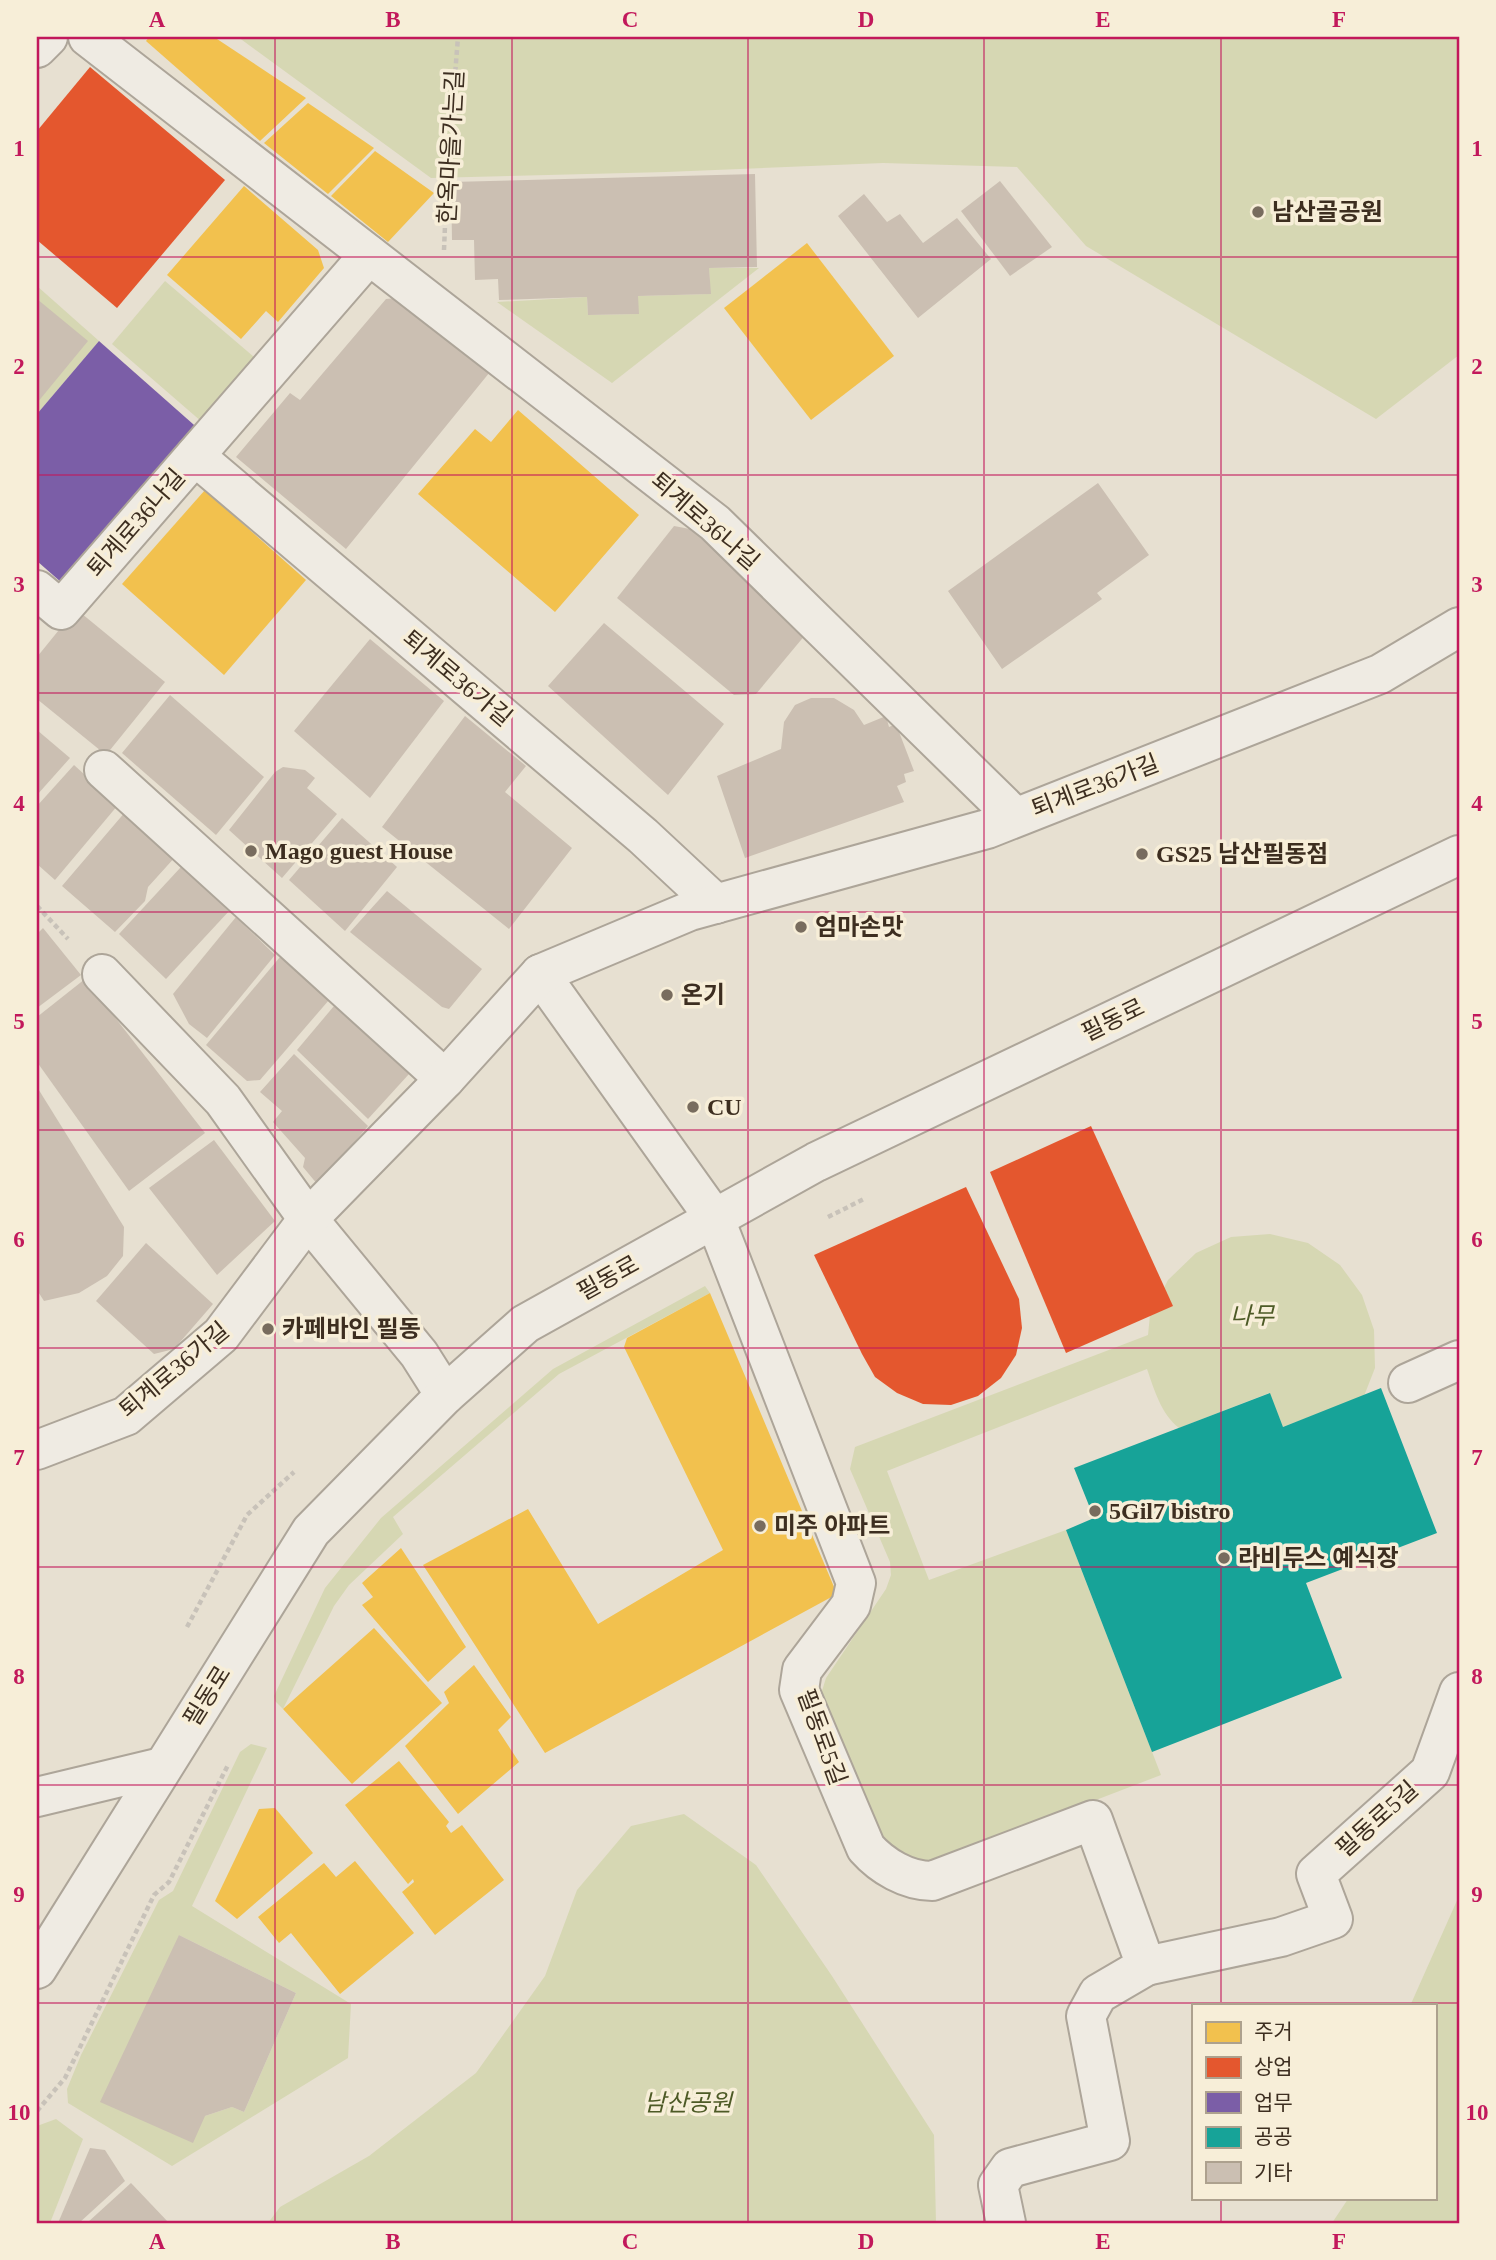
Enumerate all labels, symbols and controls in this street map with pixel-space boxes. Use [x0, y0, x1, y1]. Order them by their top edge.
text: A [149, 7, 166, 32]
text: B [385, 7, 401, 32]
text: C [622, 7, 638, 32]
text: D [858, 7, 874, 32]
text: E [1095, 7, 1111, 32]
text: F [1332, 7, 1346, 32]
street label: 한옥마을가는길 [434, 69, 468, 225]
text: 1 [13, 136, 25, 161]
text: 1 [1471, 136, 1483, 161]
place label: 남산골공원 [1272, 199, 1382, 225]
marker: 남산골공원 [1250, 204, 1266, 220]
text: 2 [13, 354, 25, 379]
text: 2 [1471, 354, 1483, 379]
street label: 퇴계로36나길 [82, 464, 190, 582]
street label: 퇴계로36나길 [646, 467, 764, 575]
text: 3 [13, 572, 25, 597]
text: 3 [1471, 572, 1483, 597]
street label: 퇴계로36가길 [397, 625, 517, 731]
street label: 퇴계로36가길 [1028, 750, 1162, 822]
text: 4 [13, 791, 25, 816]
text: 4 [1471, 791, 1483, 816]
place label: Mago guest House [265, 838, 453, 864]
place label: GS25 남산필동점 [1156, 841, 1328, 867]
marker: Mago guest House [243, 843, 259, 859]
marker: GS25 남산필동점 [1134, 846, 1150, 862]
place label: 엄마손맛 [815, 914, 903, 940]
marker: 엄마손맛 [793, 919, 809, 935]
place label: 온기 [681, 982, 725, 1008]
marker: 온기 [659, 987, 675, 1003]
street label: 필동로 [1078, 994, 1148, 1046]
text: 5 [13, 1009, 25, 1034]
text: 5 [1471, 1009, 1483, 1034]
place label: CU [707, 1094, 742, 1120]
marker: CU [685, 1099, 701, 1115]
text: 6 [13, 1227, 25, 1252]
text: 6 [1471, 1227, 1483, 1252]
street label: 필동로 [573, 1251, 643, 1305]
park label: 나무 [1230, 1303, 1275, 1329]
place label: 카페바인 필동 [282, 1316, 420, 1342]
street label: 퇴계로36가길 [114, 1317, 234, 1423]
marker: 카페바인 필동 [260, 1321, 276, 1337]
text: 7 [13, 1445, 25, 1470]
text: 7 [1471, 1445, 1483, 1470]
place label: 5Gil7 bistro [1109, 1498, 1231, 1524]
marker: 5Gil7 bistro [1087, 1503, 1103, 1519]
place label: 미주 아파트 [774, 1513, 890, 1539]
marker: 미주 아파트 [752, 1518, 768, 1534]
place label: 라비두스 예식장 [1238, 1545, 1399, 1571]
marker: 라비두스 예식장 [1216, 1550, 1232, 1566]
street label: 필동로 [178, 1661, 236, 1731]
text: 8 [13, 1664, 25, 1689]
text: 8 [1471, 1664, 1483, 1689]
street label: 필동로5길 [793, 1685, 851, 1789]
street label: 필동로5길 [1331, 1776, 1423, 1862]
text: 9 [13, 1882, 25, 1907]
text: 9 [1471, 1882, 1483, 1907]
legend [1192, 2004, 1436, 2200]
text: 주거 [1254, 2020, 1293, 2044]
text: 상업 [1254, 2055, 1293, 2079]
park label: 남산공원 [644, 2090, 734, 2116]
text: 업무 [1254, 2091, 1293, 2115]
text: 10 [8, 2100, 31, 2125]
text: 10 [1466, 2100, 1489, 2125]
text: 공공 [1254, 2125, 1293, 2149]
text: 기타 [1254, 2161, 1293, 2185]
text: A [149, 2229, 166, 2254]
text: B [385, 2229, 401, 2254]
text: C [622, 2229, 638, 2254]
text: D [858, 2229, 874, 2254]
text: E [1095, 2229, 1111, 2254]
text: F [1332, 2229, 1346, 2254]

